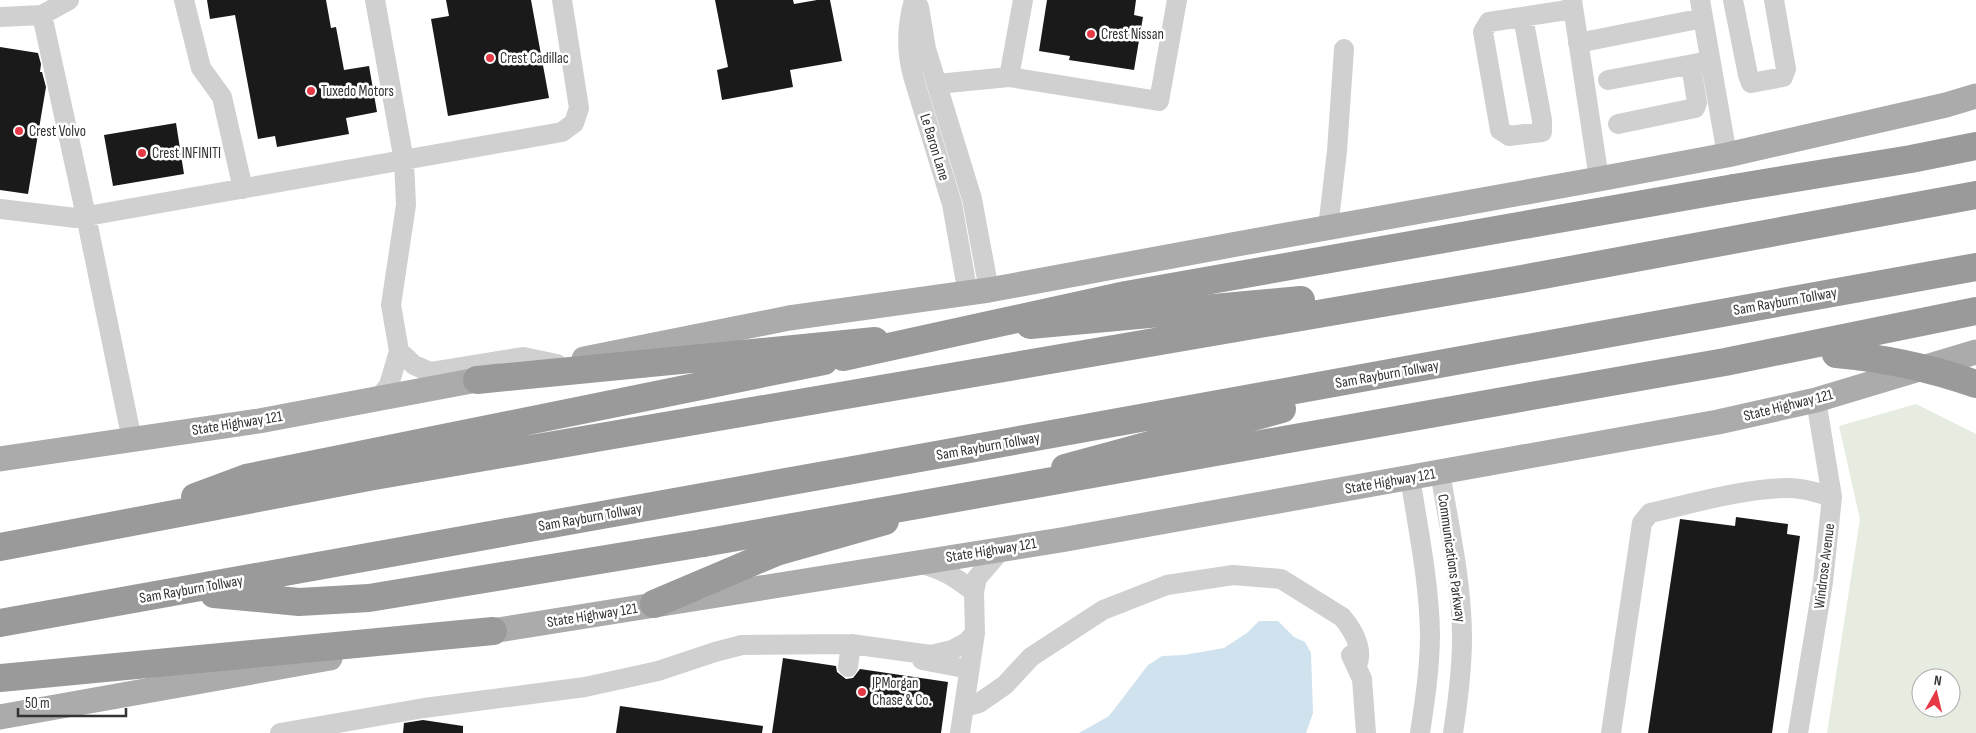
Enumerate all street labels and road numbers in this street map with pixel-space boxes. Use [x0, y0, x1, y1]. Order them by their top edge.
street label: Le Baron Lane [915, 111, 954, 183]
street label: Sam Rayburn Tollway [1732, 283, 1838, 320]
street label: Sam Rayburn Tollway [1334, 356, 1440, 393]
street label: State Highway 121 [1742, 385, 1835, 426]
street label: State Highway 121 [190, 407, 284, 440]
street label: Sam Rayburn Tollway [935, 428, 1041, 465]
street label: State Highway 121 [1343, 464, 1437, 499]
street label: Communications Parkway [1433, 493, 1470, 624]
street label: Sam Rayburn Tollway [537, 499, 643, 536]
street label: Windrose Avenue [1810, 522, 1839, 610]
street label: State Highway 121 [944, 534, 1038, 567]
street label: Sam Rayburn Tollway [138, 571, 244, 608]
street label: State Highway 121 [545, 599, 639, 632]

